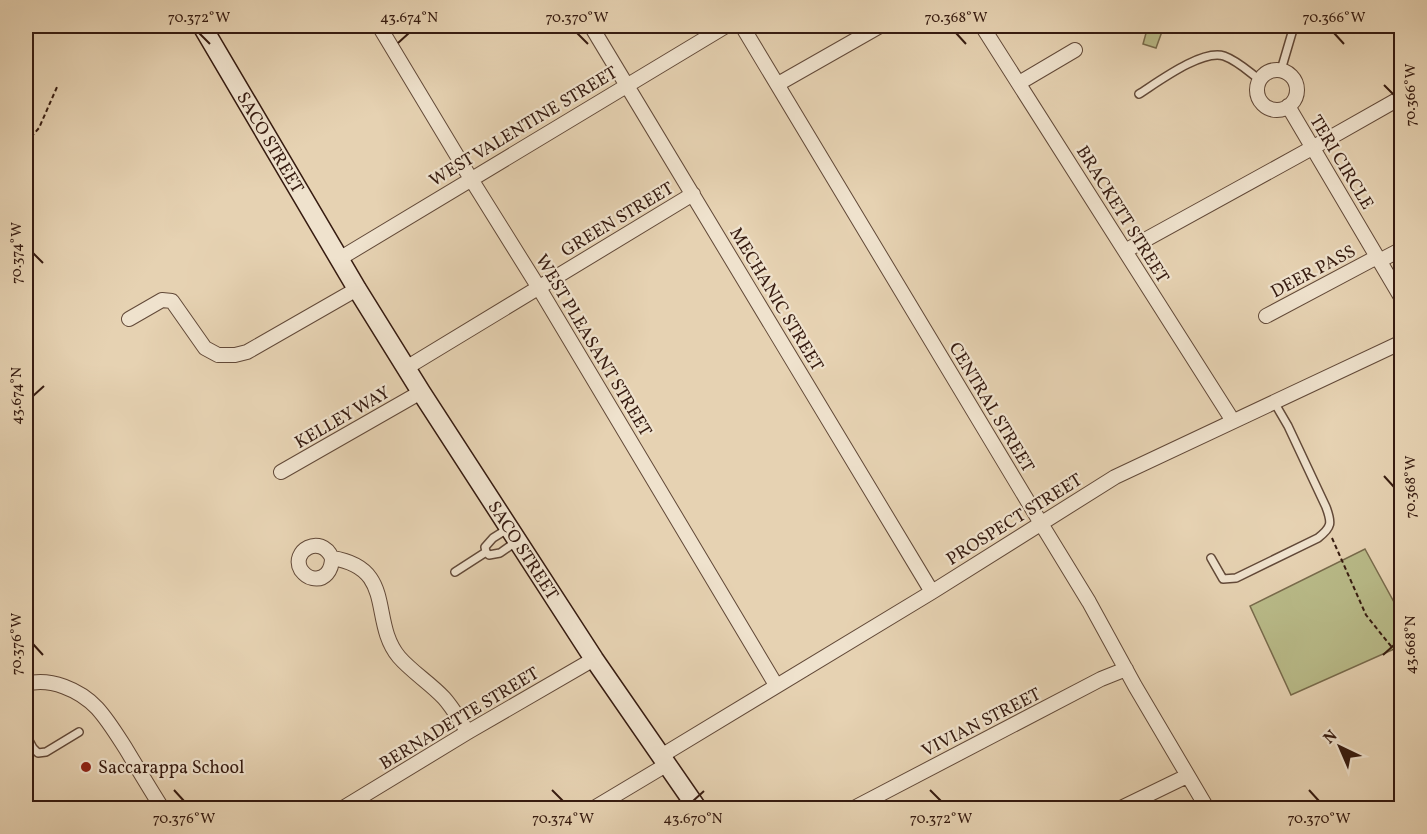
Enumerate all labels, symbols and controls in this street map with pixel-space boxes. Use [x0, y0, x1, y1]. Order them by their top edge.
text: 70.372°W [168, 8, 230, 29]
text: 43.674°N [380, 8, 438, 29]
text: 70.370°W [545, 8, 609, 29]
text: 70.368°W [925, 8, 987, 29]
text: 70.366°W [1303, 8, 1365, 29]
street label: WEST VALENTINE STREET [425, 61, 623, 194]
text: 70.366°W [1401, 64, 1422, 126]
street label: SACO STREET [230, 88, 309, 199]
street label: TERI CIRCLE [1303, 111, 1379, 215]
street label: BRACKETT STREET [1069, 141, 1174, 289]
street label: GREEN STREET [557, 177, 679, 264]
text: 70.374°W [7, 222, 28, 284]
street label: MECHANIC STREET [723, 223, 829, 377]
street label: DEER PASS [1267, 240, 1361, 305]
street label: WEST PLEASANT STREET [528, 250, 657, 442]
street label: CENTRAL STREET [942, 338, 1040, 478]
text: 43.674°N [7, 367, 28, 425]
street label: KELLEY WAY [290, 381, 395, 456]
text: 70.368°W [1401, 456, 1422, 518]
street label: PROSPECT STREET [942, 468, 1088, 572]
street label: SACO STREET [481, 496, 564, 606]
text: 70.376°W [7, 613, 28, 675]
text: 43.668°N [1401, 615, 1422, 675]
street label: BERNADETTE STREET [375, 661, 545, 777]
street label: VIVIAN STREET [918, 682, 1046, 764]
north arrow [1310, 717, 1370, 777]
text: N [1319, 725, 1343, 750]
place label: Saccarappa School [98, 756, 244, 781]
marker: Saccarappa School [79, 760, 93, 774]
text: 70.376°W [153, 809, 215, 830]
text: 70.374°W [532, 809, 594, 830]
text: 43.670°N [663, 809, 723, 830]
text: 70.372°W [910, 809, 972, 830]
text: 70.370°W [1287, 809, 1351, 830]

